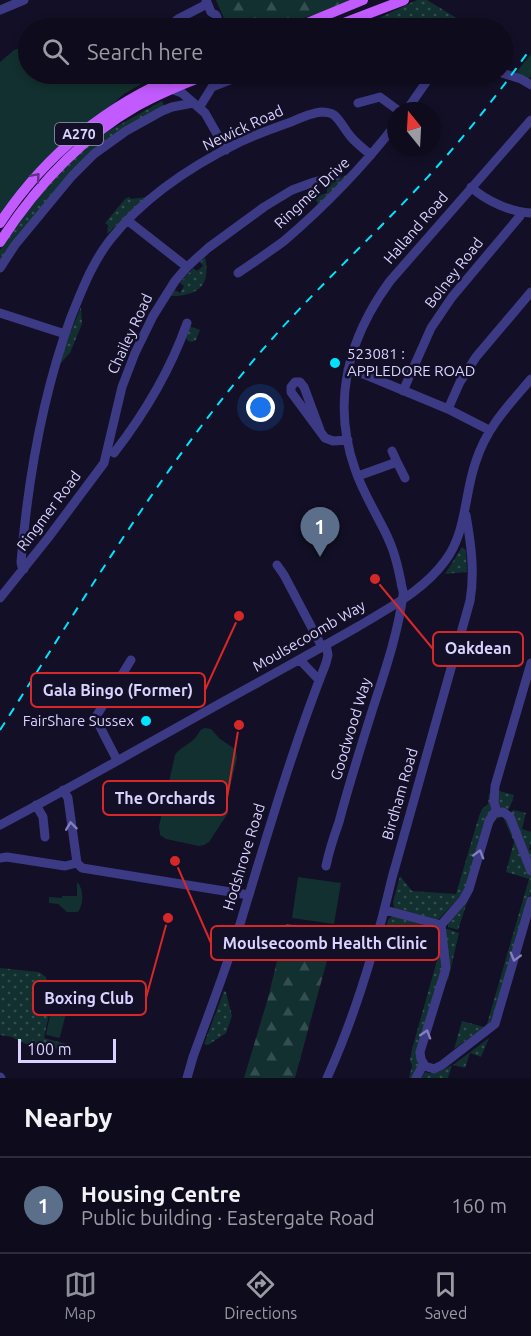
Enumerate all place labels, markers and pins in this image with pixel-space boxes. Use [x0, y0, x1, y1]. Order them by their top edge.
place label: 523081 : APPLEDORE ROAD [347, 345, 475, 379]
marker: 523081 : APPLEDORE ROAD [328, 356, 342, 370]
pin: 1 [300, 508, 340, 557]
callout: Oakdean [433, 632, 523, 666]
callout: Gala Bingo (Former) [31, 673, 205, 707]
place label: FairShare Sussex [23, 712, 134, 729]
marker: FairShare Sussex [139, 714, 153, 728]
callout: The Orchards [103, 781, 227, 815]
callout: Moulsecoomb Health Clinic [211, 926, 439, 960]
callout: Boxing Club [33, 981, 146, 1015]

